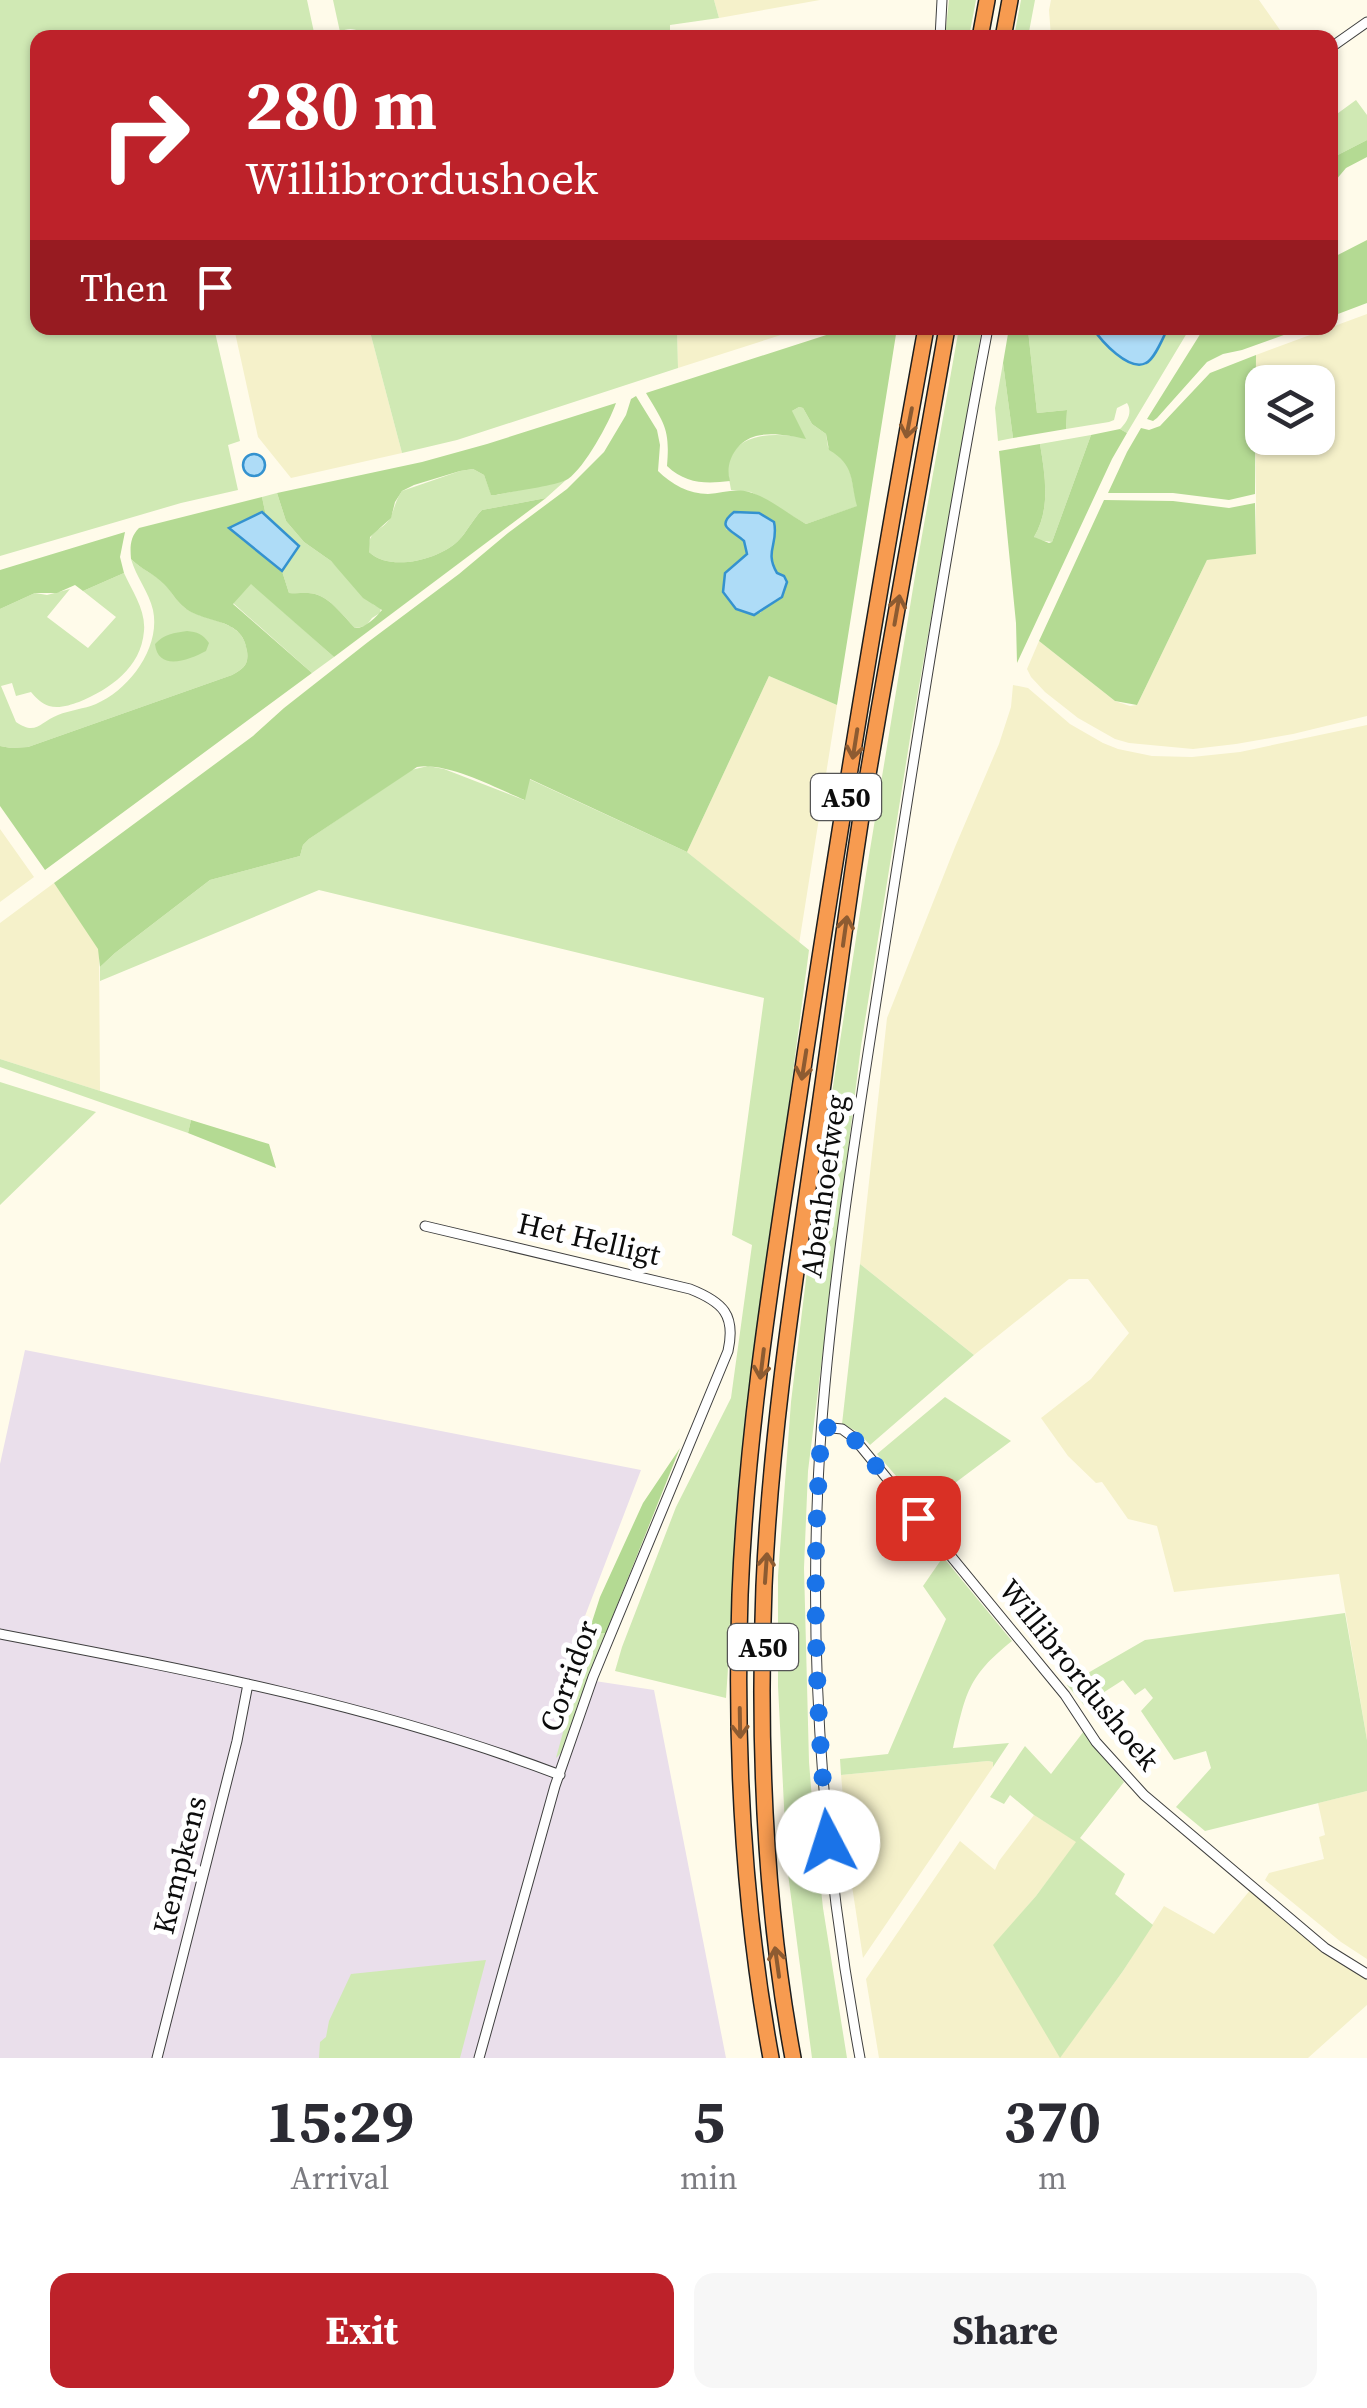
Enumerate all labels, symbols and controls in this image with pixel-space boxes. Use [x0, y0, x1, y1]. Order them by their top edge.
text: 280 m [245, 56, 437, 152]
icon: right [80, 70, 210, 200]
text: Willibrordushoek [245, 147, 598, 209]
icon: arrive [188, 260, 243, 315]
text: Then [80, 262, 168, 314]
map controls [1245, 365, 1335, 455]
button: layers [1245, 365, 1335, 455]
one-way arrow [898, 407, 917, 439]
one-way arrow [888, 594, 907, 627]
one-way arrow [845, 727, 864, 760]
road number: A50 [811, 774, 881, 820]
one-way arrow [837, 915, 855, 948]
one-way arrow [794, 1048, 812, 1081]
street label: Abenhoefweg [790, 1092, 857, 1280]
street label: Het Helligt [514, 1202, 665, 1275]
one-way arrow [752, 1348, 770, 1380]
pin [876, 1476, 961, 1561]
icon: arrive [891, 1491, 946, 1546]
one-way arrow [756, 1552, 775, 1584]
street label: Willibrordushoek [989, 1570, 1170, 1780]
street label: Corridor [529, 1614, 608, 1737]
road number: A50 [728, 1624, 798, 1670]
one-way arrow [730, 1707, 749, 1739]
position arrow [776, 1790, 880, 1894]
street label: Kempkens [143, 1792, 216, 1938]
one-way arrow [768, 1946, 786, 1978]
text: 15:29 [266, 2080, 414, 2162]
text: 5 [692, 2080, 725, 2162]
text: 370 [1004, 2080, 1101, 2162]
text: Arrival [291, 2156, 389, 2200]
text: min [680, 2156, 738, 2200]
text: m [1038, 2156, 1067, 2200]
button: Exit [50, 2273, 674, 2388]
button: Share [694, 2273, 1317, 2388]

